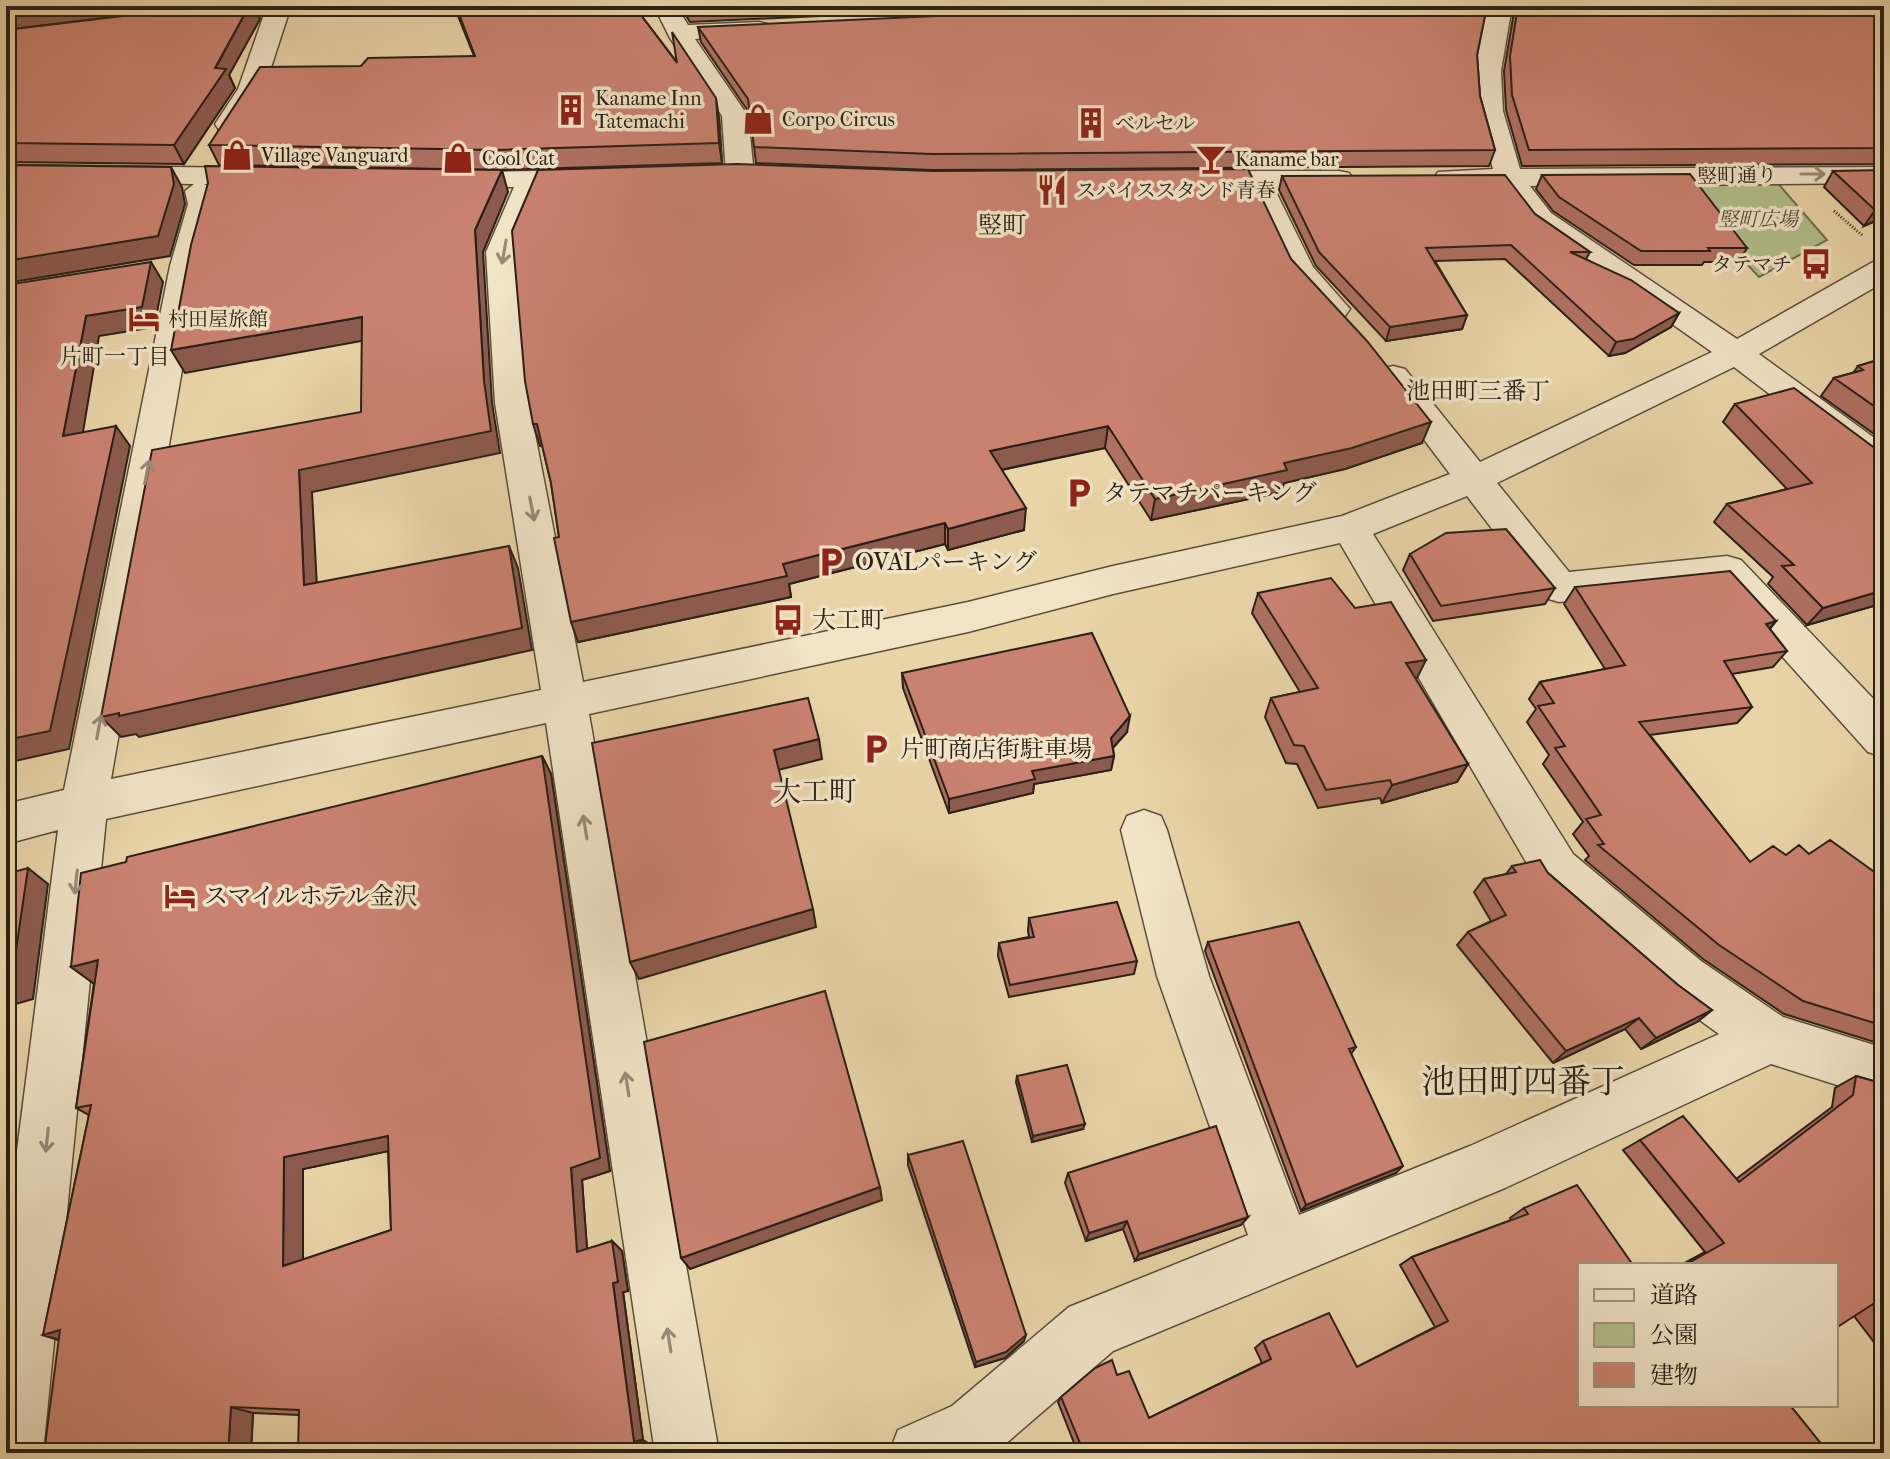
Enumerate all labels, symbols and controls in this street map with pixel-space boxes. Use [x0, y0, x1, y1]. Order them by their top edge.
place label: Kaname Inn Tatemachi [595, 87, 702, 133]
building icon: Kaname Inn Tatemachi [554, 93, 588, 127]
shop icon: Corpo Circus [741, 102, 775, 136]
building icon: ベルセル [1074, 106, 1108, 140]
place label: Corpo Circus [782, 108, 895, 131]
place label: ベルセル [1115, 112, 1195, 135]
shop icon: Village Vanguard [220, 138, 254, 172]
shop icon: Cool Cat [441, 141, 475, 175]
bar icon: Kaname bar [1194, 142, 1228, 176]
place label: Village Vanguard [260, 144, 410, 167]
place label: Cool Cat [482, 147, 555, 170]
place label: Kaname bar [1235, 148, 1339, 171]
street label: 竪町通り [1697, 163, 1777, 188]
one-way arrow [1799, 166, 1826, 182]
restaurant icon: スパイススタンド青春 [1035, 173, 1069, 207]
place label: スパイススタンド青春 [1076, 179, 1276, 202]
park label: 竪町広場 [1718, 208, 1800, 231]
district label: 竪町 [978, 211, 1026, 239]
one-way arrow [496, 238, 511, 264]
bus stop icon: タテマチ [1799, 247, 1833, 281]
place label: タテマチ [1712, 253, 1792, 276]
hotel icon: 村田屋旅館 [127, 302, 161, 336]
place label: 村田屋旅館 [168, 308, 268, 331]
district label: 片町一丁目 [60, 344, 170, 370]
district label: 池田町三番丁 [1406, 377, 1550, 405]
one-way arrow [141, 460, 156, 485]
parking icon: タテマチパーキング [1062, 476, 1096, 510]
place label: タテマチパーキング [1103, 479, 1317, 507]
one-way arrow [526, 496, 541, 521]
parking icon: OVALパーキング [814, 545, 848, 579]
place label: OVALパーキング [855, 548, 1037, 576]
bus stop icon: 大工町 [771, 603, 805, 637]
place label: 大工町 [812, 606, 884, 634]
one-way arrow [92, 715, 107, 741]
parking icon: 片町商店街駐車場 [859, 732, 893, 766]
place label: 片町商店街駐車場 [900, 735, 1092, 763]
district label: 大工町 [773, 775, 857, 808]
one-way arrow [576, 815, 591, 841]
one-way arrow [68, 868, 83, 894]
hotel icon: スマイルホテル金沢 [163, 879, 197, 913]
place label: スマイルホテル金沢 [204, 882, 418, 910]
district label: 池田町四番丁 [1421, 1062, 1625, 1102]
one-way arrow [619, 1072, 634, 1097]
one-way arrow [39, 1127, 54, 1152]
legend [1578, 1263, 1838, 1407]
text: 道路 [1650, 1281, 1698, 1309]
text: 公園 [1650, 1321, 1698, 1349]
one-way arrow [661, 1328, 676, 1354]
text: 建物 [1650, 1361, 1698, 1389]

